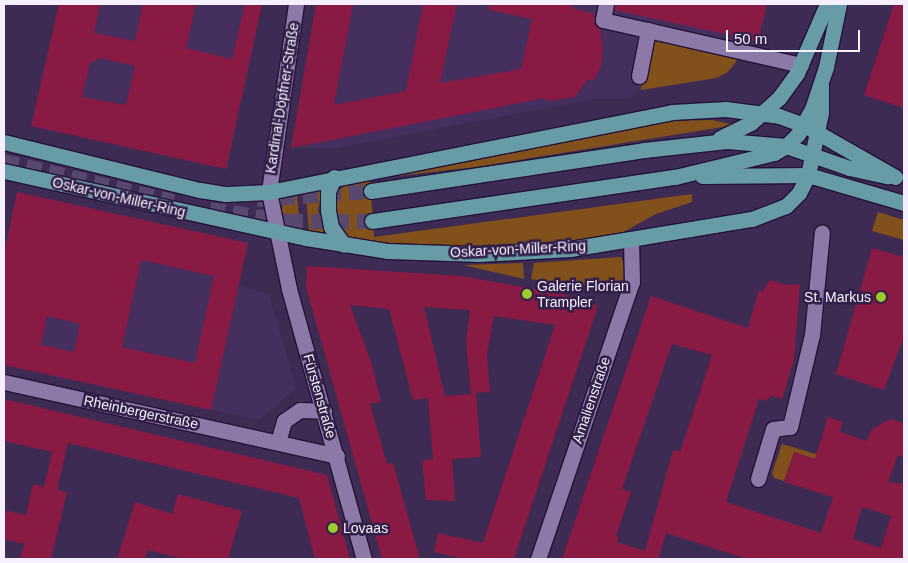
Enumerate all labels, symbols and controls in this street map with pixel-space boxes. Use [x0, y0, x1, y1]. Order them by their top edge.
scale bar [728, 20, 862, 52]
street label: Kardinal-Döpfner-Straße [262, 21, 302, 175]
text: 50 m [734, 30, 767, 47]
street label: Oskar-von-Miller-Ring [51, 174, 187, 220]
street label: Oskar-von-Miller-Ring [450, 237, 586, 261]
place label: Galerie Florian Trampler [537, 278, 629, 310]
marker: Galerie Florian Trampler [521, 288, 533, 300]
place label: St. Markus [804, 289, 871, 305]
marker: St. Markus [875, 291, 887, 303]
street label: Fürstenstraße [300, 352, 340, 440]
street label: Amalienstraße [568, 355, 614, 445]
street label: Rheinbergerstraße [82, 392, 200, 432]
place label: Lovaas [343, 520, 388, 536]
marker: Lovaas [327, 522, 339, 534]

